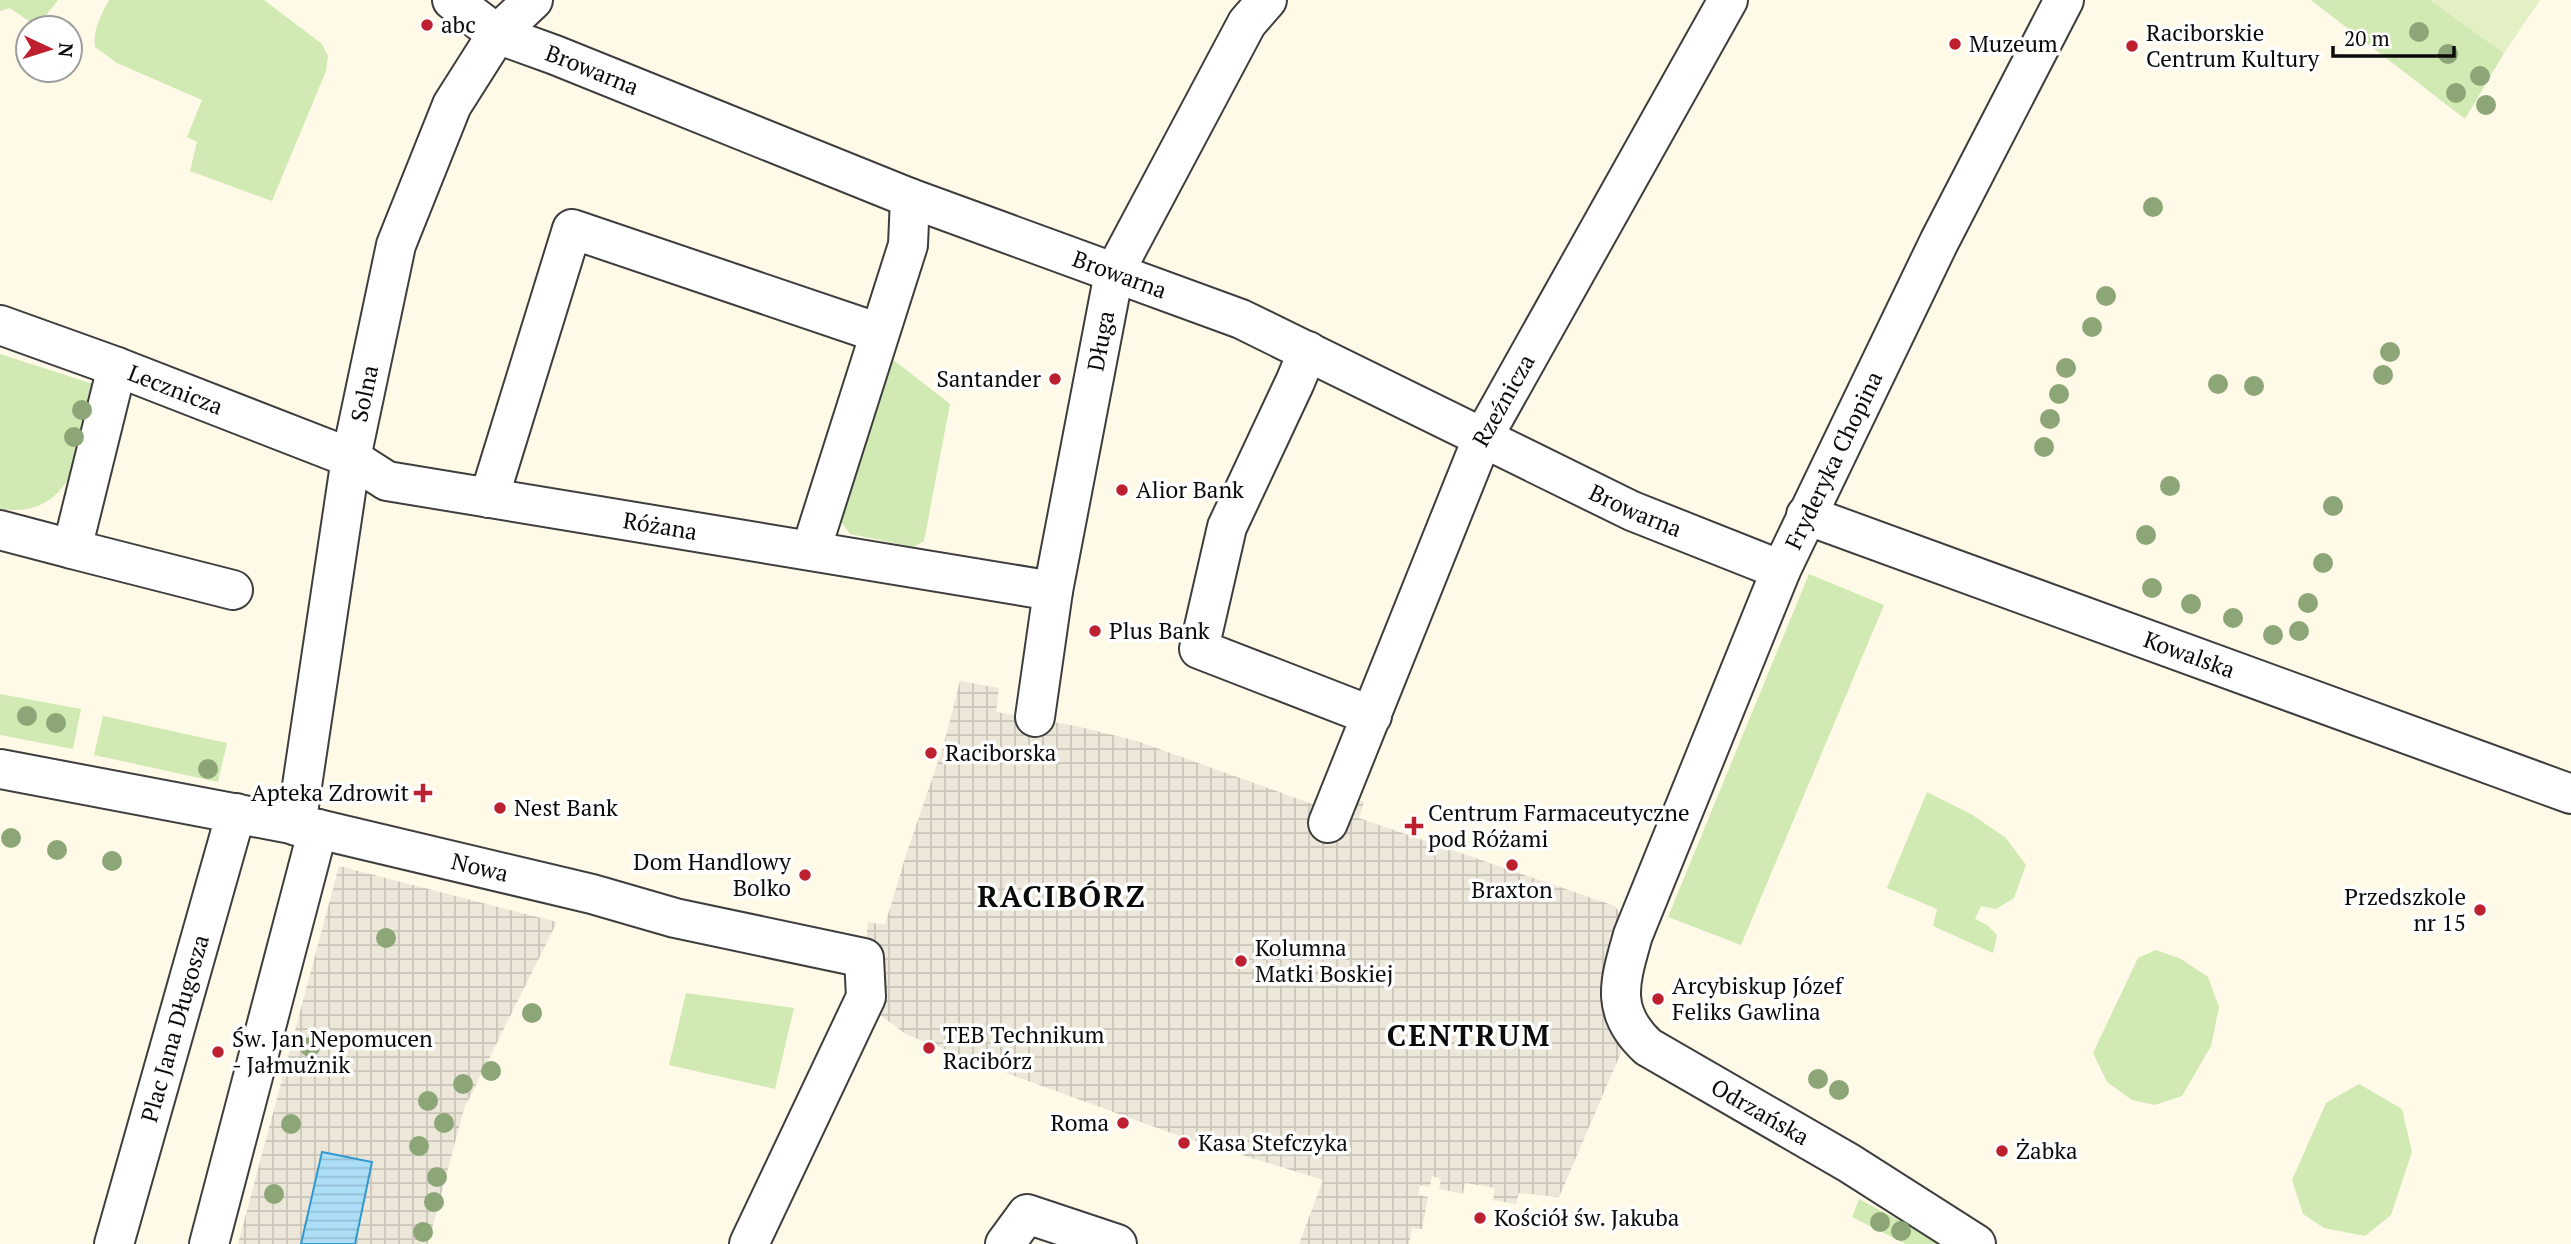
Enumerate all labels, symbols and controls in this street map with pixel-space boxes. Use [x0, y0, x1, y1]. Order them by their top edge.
place label: abc [441, 9, 476, 40]
north arrow [14, 14, 84, 84]
scale bar [2333, 14, 2454, 58]
marker: abc [419, 17, 435, 33]
place label: Raciborskie Centrum Kultury [2146, 17, 2319, 74]
text: 20 m [2344, 24, 2390, 52]
place label: Muzeum [1969, 28, 2058, 59]
marker: Muzeum [1947, 36, 1963, 52]
street label: Browarna [541, 37, 644, 102]
marker: Raciborskie Centrum Kultury [2124, 38, 2140, 54]
text: N [53, 42, 79, 59]
street label: Browarna [1068, 243, 1171, 306]
street label: Długa [1080, 308, 1122, 373]
street label: Rzeźnicza [1465, 348, 1542, 452]
street label: Lecznicza [124, 357, 228, 422]
street label: Solna [343, 362, 385, 425]
place label: Santander [936, 363, 1041, 394]
street label: Fryderyka Chopina [1777, 366, 1890, 554]
marker: Santander [1047, 371, 1063, 387]
place label: Alior Bank [1136, 474, 1244, 505]
street label: Browarna [1584, 476, 1687, 544]
marker: Alior Bank [1114, 482, 1130, 498]
street label: Różana [621, 504, 700, 547]
place label: Plus Bank [1109, 615, 1210, 646]
marker: Plus Bank [1087, 623, 1103, 639]
street label: Kowalska [2140, 623, 2240, 685]
place label: Raciborska [945, 737, 1057, 768]
marker: Raciborska [923, 745, 939, 761]
place label: Apteka Zdrowit [251, 777, 409, 808]
marker: Apteka Zdrowit [415, 785, 431, 801]
place label: Nest Bank [514, 792, 618, 823]
place label: Centrum Farmaceutyczne pod Różami [1428, 797, 1689, 854]
marker: Nest Bank [492, 800, 508, 816]
marker: Centrum Farmaceutyczne pod Różami [1406, 818, 1422, 834]
street label: Nowa [448, 845, 512, 889]
place label: Dom Handlowy Bolko [633, 846, 791, 903]
marker: Braxton [1504, 857, 1520, 873]
marker: Dom Handlowy Bolko [797, 867, 813, 883]
place label: Braxton [1471, 874, 1553, 905]
district label: RACIBÓRZ [977, 876, 1147, 916]
place label: Przedszkole nr 15 [2344, 881, 2466, 938]
marker: Przedszkole nr 15 [2472, 902, 2488, 918]
street label: Plac Jana Długosza [133, 931, 216, 1126]
place label: Kolumna Matki Boskiej [1255, 932, 1393, 989]
marker: Kolumna Matki Boskiej [1233, 953, 1249, 969]
place label: Arcybiskup Józef Feliks Gawlina [1672, 970, 1845, 1027]
marker: Arcybiskup Józef Feliks Gawlina [1650, 991, 1666, 1007]
district label: CENTRUM [1387, 1015, 1551, 1055]
place label: TEB Technikum Racibórz [943, 1019, 1105, 1076]
place label: Św. Jan Nepomucen - Jałmużnik [232, 1023, 433, 1080]
marker: TEB Technikum Racibórz [921, 1040, 937, 1056]
marker: Św. Jan Nepomucen - Jałmużnik [210, 1044, 226, 1060]
street label: Odrzańska [1705, 1071, 1815, 1152]
place label: Roma [1051, 1107, 1109, 1138]
marker: Roma [1115, 1115, 1131, 1131]
place label: Kasa Stefczyka [1198, 1127, 1348, 1158]
marker: Kasa Stefczyka [1176, 1135, 1192, 1151]
place label: Żabka [2016, 1135, 2078, 1166]
marker: Żabka [1994, 1143, 2010, 1159]
place label: Kościół św. Jakuba [1494, 1202, 1680, 1233]
marker: Kościół św. Jakuba [1472, 1210, 1488, 1226]

